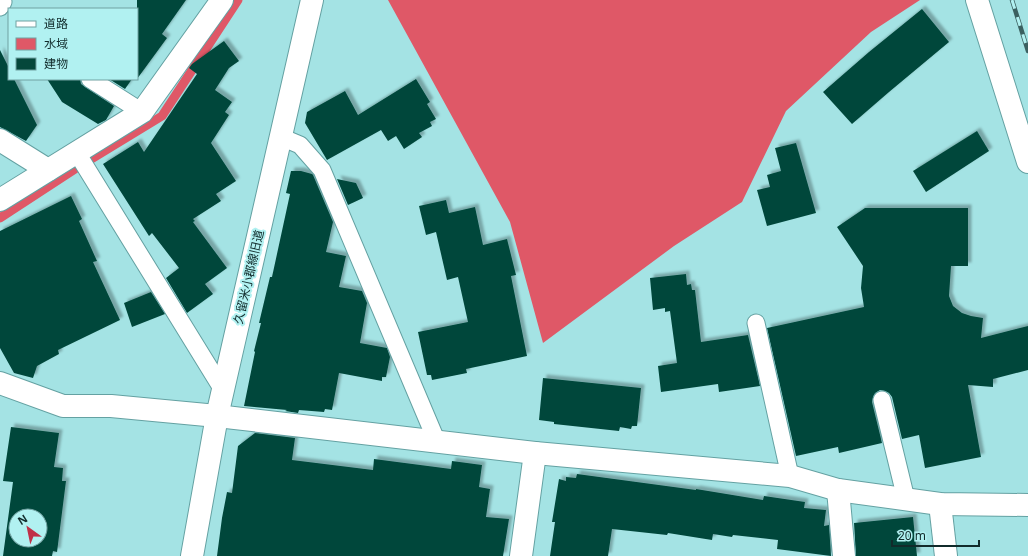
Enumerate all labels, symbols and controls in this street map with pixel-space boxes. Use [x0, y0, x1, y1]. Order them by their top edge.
legend [8, 8, 138, 80]
text: 道路 [44, 15, 68, 32]
text: 水域 [44, 35, 68, 52]
text: 建物 [44, 55, 68, 72]
street label: 久留米小郡線旧道 [229, 228, 268, 326]
north arrow [8, 508, 48, 548]
text: N [14, 510, 30, 528]
scale bar [892, 522, 979, 548]
text: 20 m [898, 527, 926, 544]

